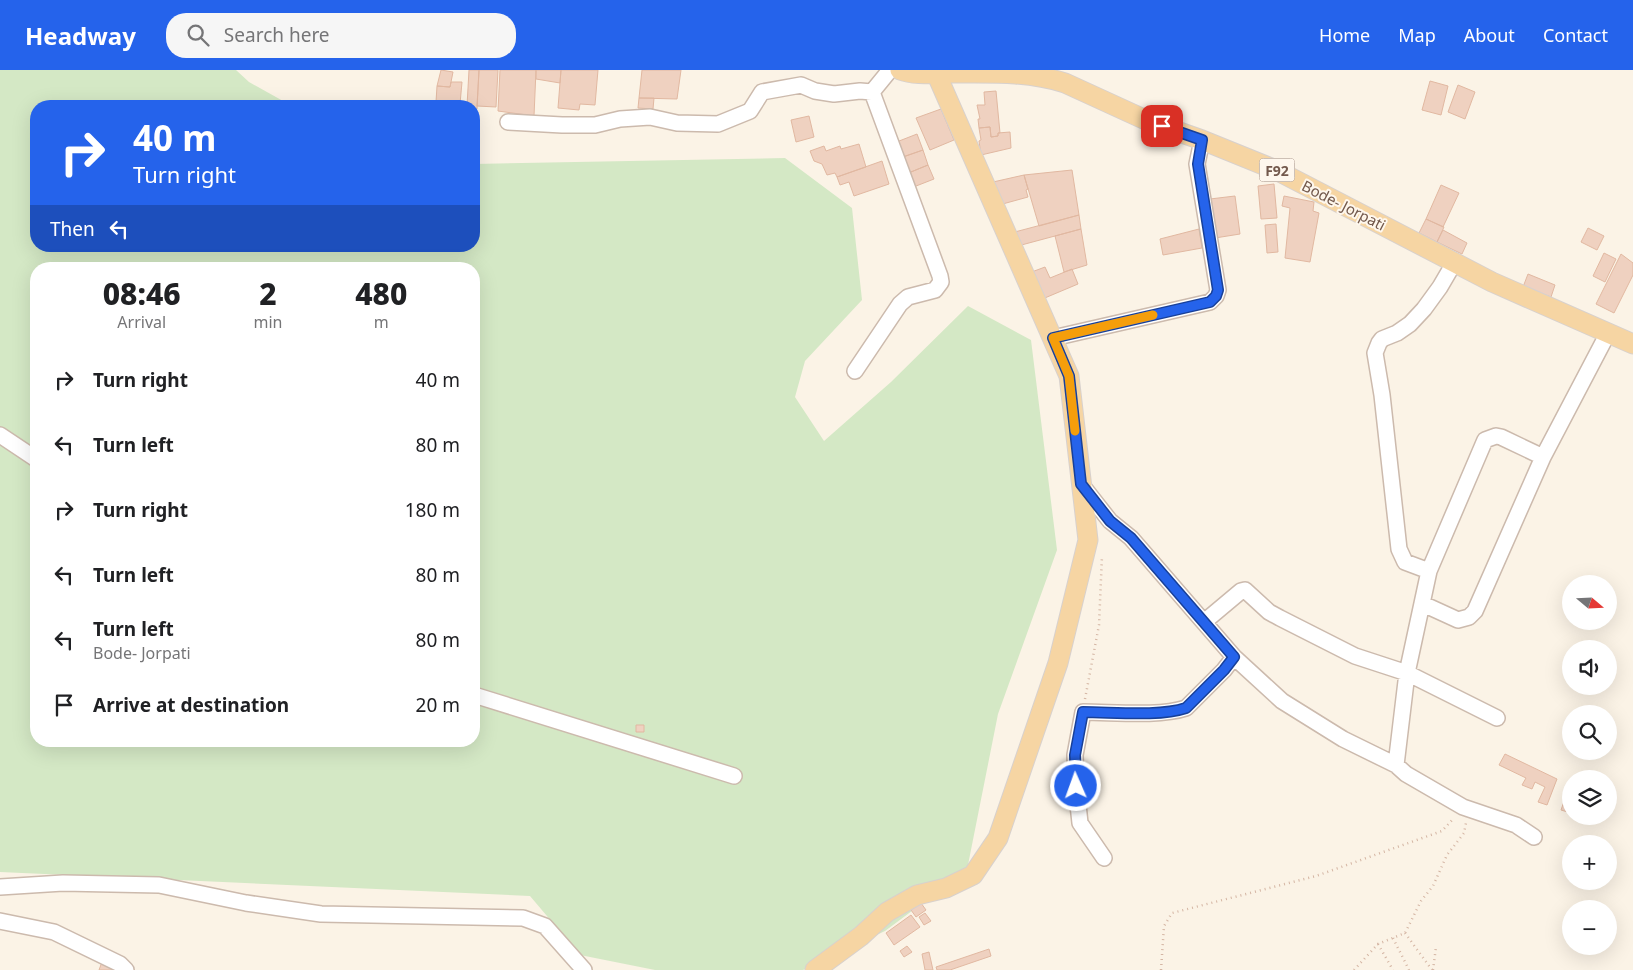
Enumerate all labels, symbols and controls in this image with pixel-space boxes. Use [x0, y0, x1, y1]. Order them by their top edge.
search box [166, 13, 516, 58]
text: Headway [25, 19, 136, 52]
icon: search [184, 21, 212, 49]
text: Search here [224, 22, 330, 48]
text: Home [1319, 23, 1370, 47]
text: Map [1398, 23, 1436, 47]
text: About [1464, 23, 1515, 47]
text: Contact [1543, 23, 1608, 47]
pin [1141, 105, 1183, 147]
icon: arrive [1148, 112, 1176, 140]
text: 40 m [133, 114, 216, 161]
icon: right [50, 120, 115, 185]
road number: F92 [1260, 158, 1294, 182]
text: Turn right [133, 159, 236, 189]
street label: Bode- Jorpati [1299, 175, 1389, 235]
icon: left [105, 215, 133, 243]
text: Then [50, 216, 95, 242]
text: 08:46 [103, 273, 181, 314]
text: 2 [259, 273, 277, 314]
text: 480 [355, 273, 407, 314]
text: Arrival [117, 311, 166, 333]
text: min [253, 311, 282, 333]
text: m [374, 311, 389, 333]
icon: right [50, 366, 78, 394]
text: Turn right [93, 367, 188, 393]
text: 40 m [416, 367, 460, 393]
icon: left [50, 431, 78, 459]
text: Turn left [93, 432, 174, 458]
text: 80 m [416, 432, 460, 458]
icon: right [50, 496, 78, 524]
text: Turn right [93, 497, 188, 523]
text: 180 m [405, 497, 460, 523]
icon: left [50, 561, 78, 589]
text: Turn left [93, 562, 174, 588]
text: 80 m [416, 562, 460, 588]
north arrow [1562, 575, 1618, 630]
map controls [1562, 575, 1617, 955]
text: Turn left [93, 616, 174, 642]
icon: left [50, 626, 78, 654]
text: 80 m [416, 627, 460, 653]
button: sound [1562, 640, 1617, 695]
text: Bode- Jorpati [93, 642, 191, 664]
icon: arrive [50, 691, 78, 719]
text: Arrive at destination [93, 692, 289, 718]
text: 20 m [416, 692, 460, 718]
button: search [1562, 705, 1617, 760]
position arrow [1049, 759, 1101, 811]
button: layers [1562, 770, 1617, 825]
button: + [1562, 835, 1617, 890]
button: − [1562, 900, 1617, 955]

